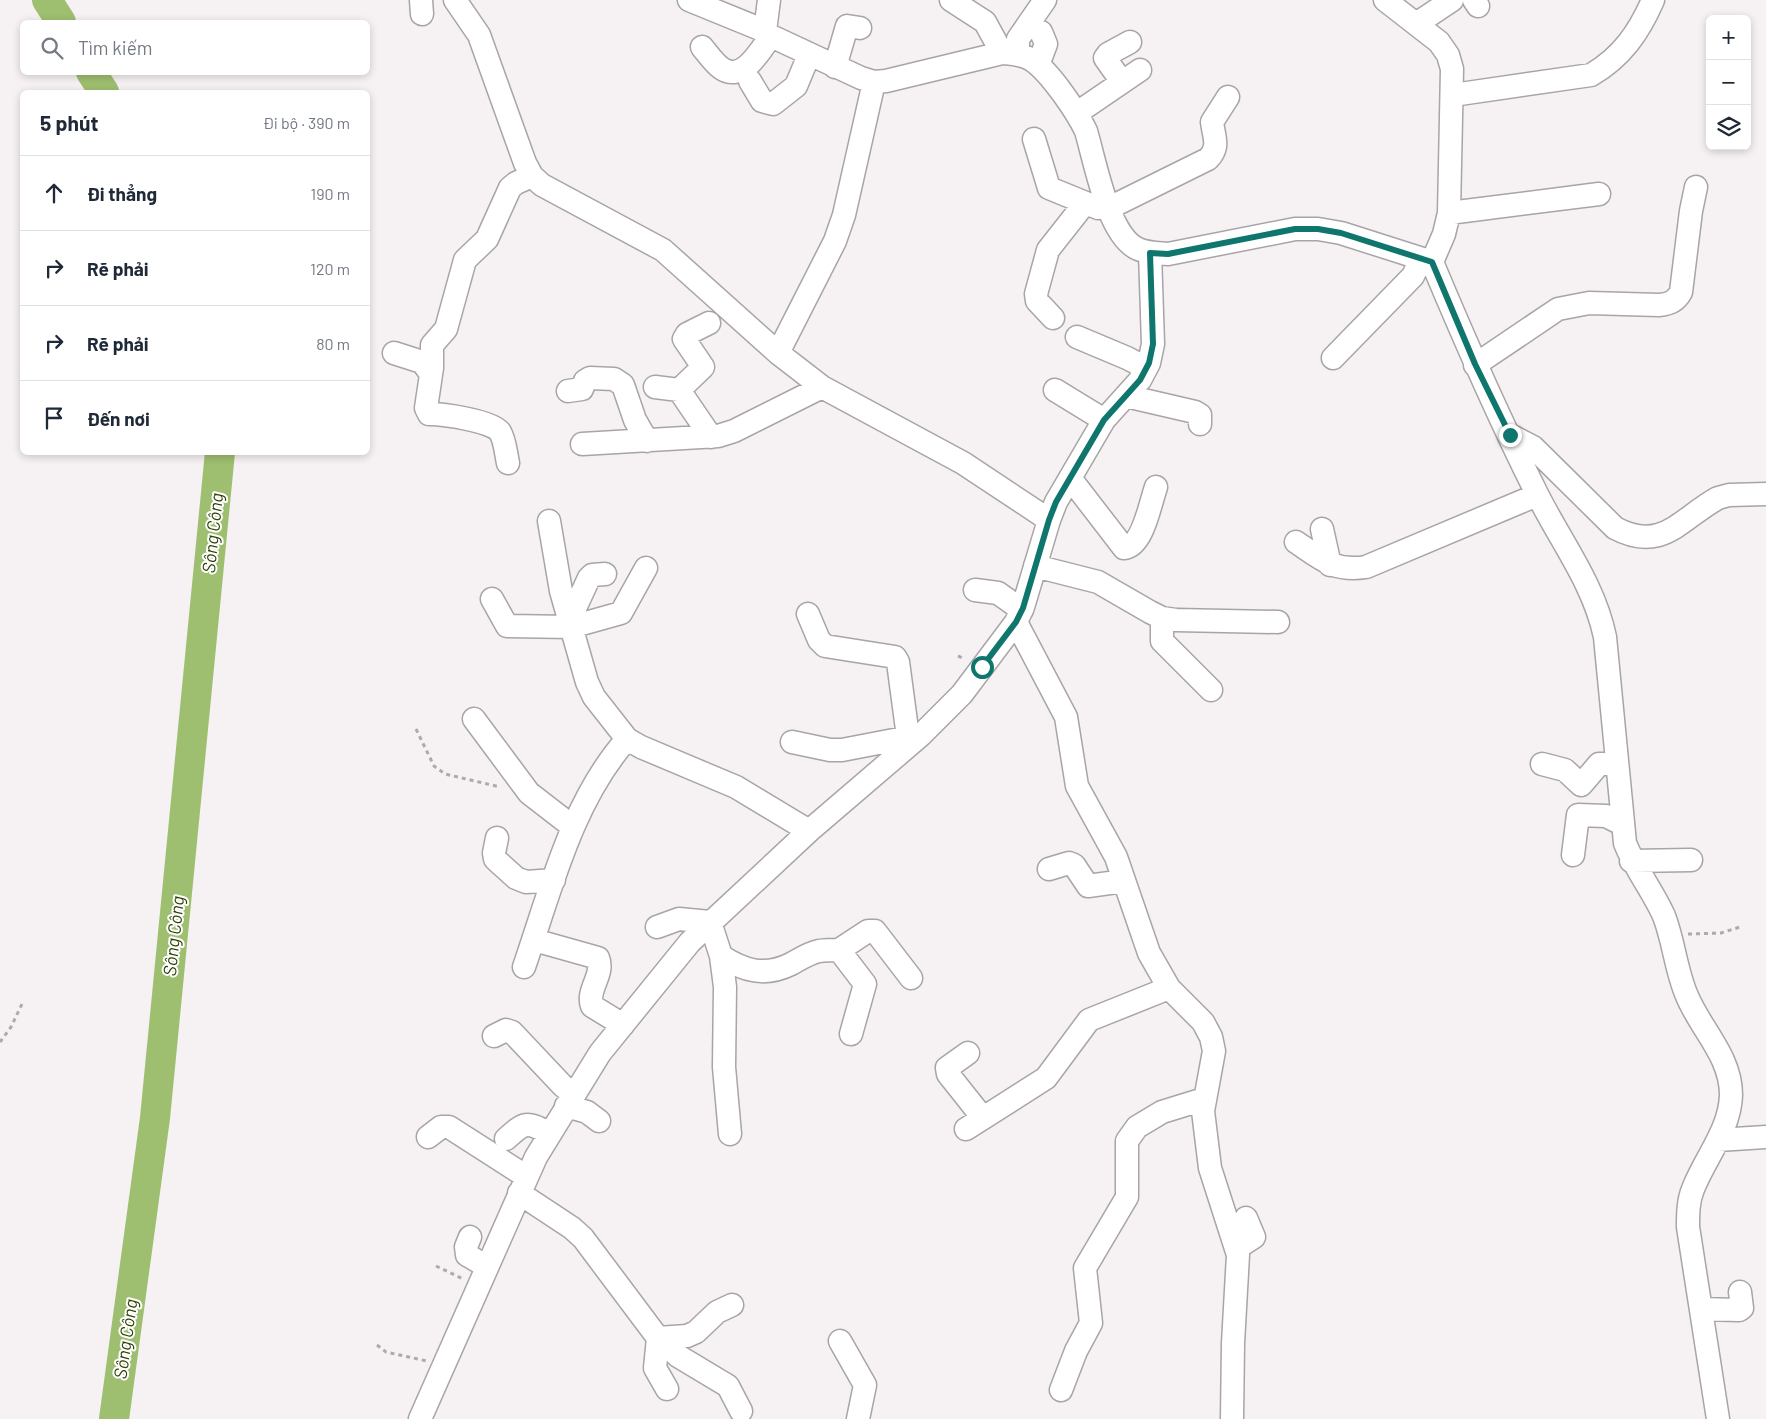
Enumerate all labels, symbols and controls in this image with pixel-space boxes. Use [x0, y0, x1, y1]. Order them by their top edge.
map controls [1706, 15, 1751, 150]
button: + [1706, 15, 1751, 60]
search box [20, 20, 370, 75]
icon: search [38, 34, 66, 62]
text: Tìm kiếm [78, 36, 153, 59]
button: − [1706, 60, 1751, 105]
button: layers [1706, 105, 1751, 150]
text: 5 phút [40, 110, 98, 135]
text: Đi bộ · 390 m [263, 113, 350, 132]
icon: ahead [40, 179, 68, 207]
text: Đi thẳng [87, 182, 157, 205]
text: 190 m [311, 184, 350, 203]
icon: right [40, 254, 68, 282]
text: Rẽ phải [87, 257, 149, 280]
text: 120 m [310, 259, 350, 278]
icon: right [40, 329, 68, 357]
text: Rẽ phải [87, 332, 149, 355]
text: 80 m [316, 334, 350, 353]
icon: arrive [40, 404, 68, 432]
text: Đến nơi [87, 407, 150, 430]
route end [1499, 424, 1522, 447]
water label: Sông Công [197, 492, 227, 574]
route start [971, 656, 994, 679]
water label: Sông Công [158, 895, 188, 977]
water label: Sông Công [109, 1298, 141, 1380]

